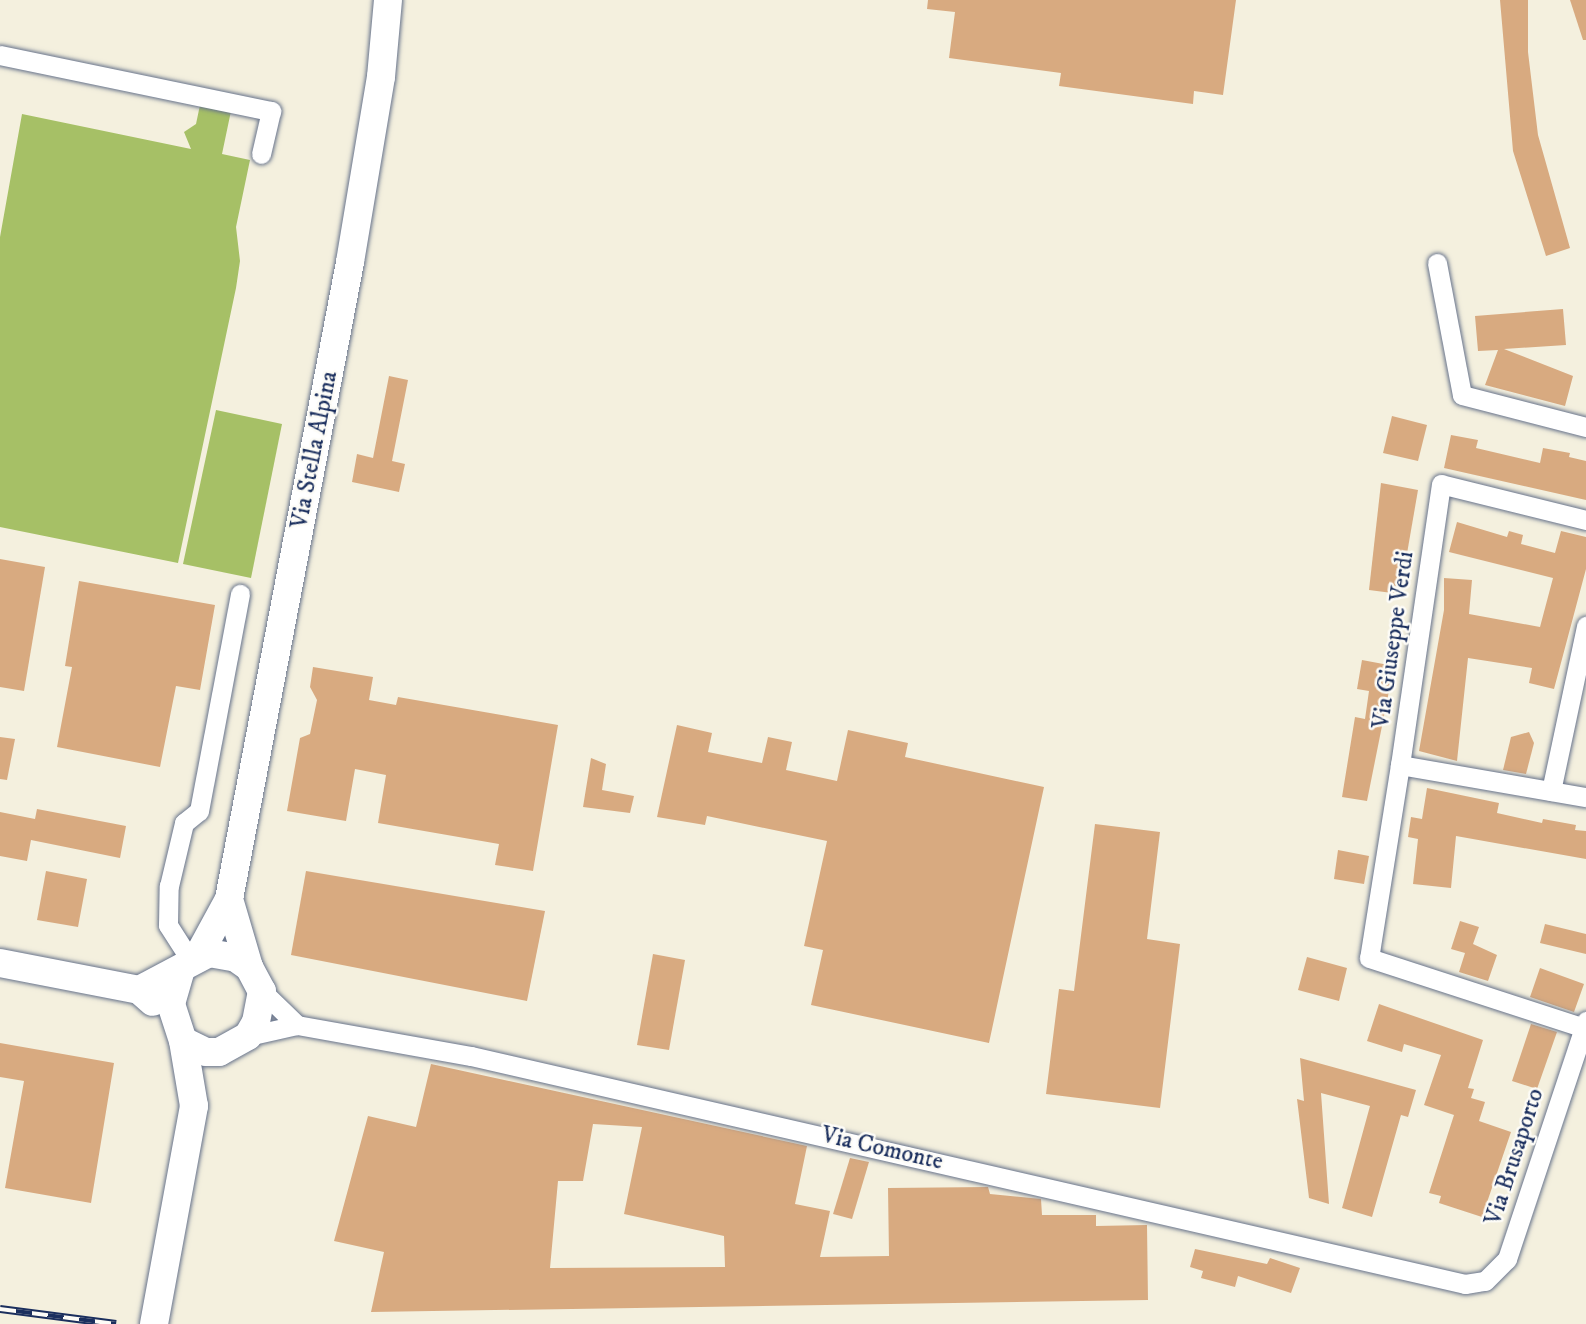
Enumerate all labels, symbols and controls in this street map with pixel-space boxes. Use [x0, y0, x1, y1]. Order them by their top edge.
street label: Via Stella Alpina [286, 369, 344, 531]
street label: Via Giuseppe Verdi [1367, 549, 1421, 731]
street label: Via Brusaporto [1479, 1085, 1551, 1229]
street label: Via Comonte [818, 1121, 946, 1177]

